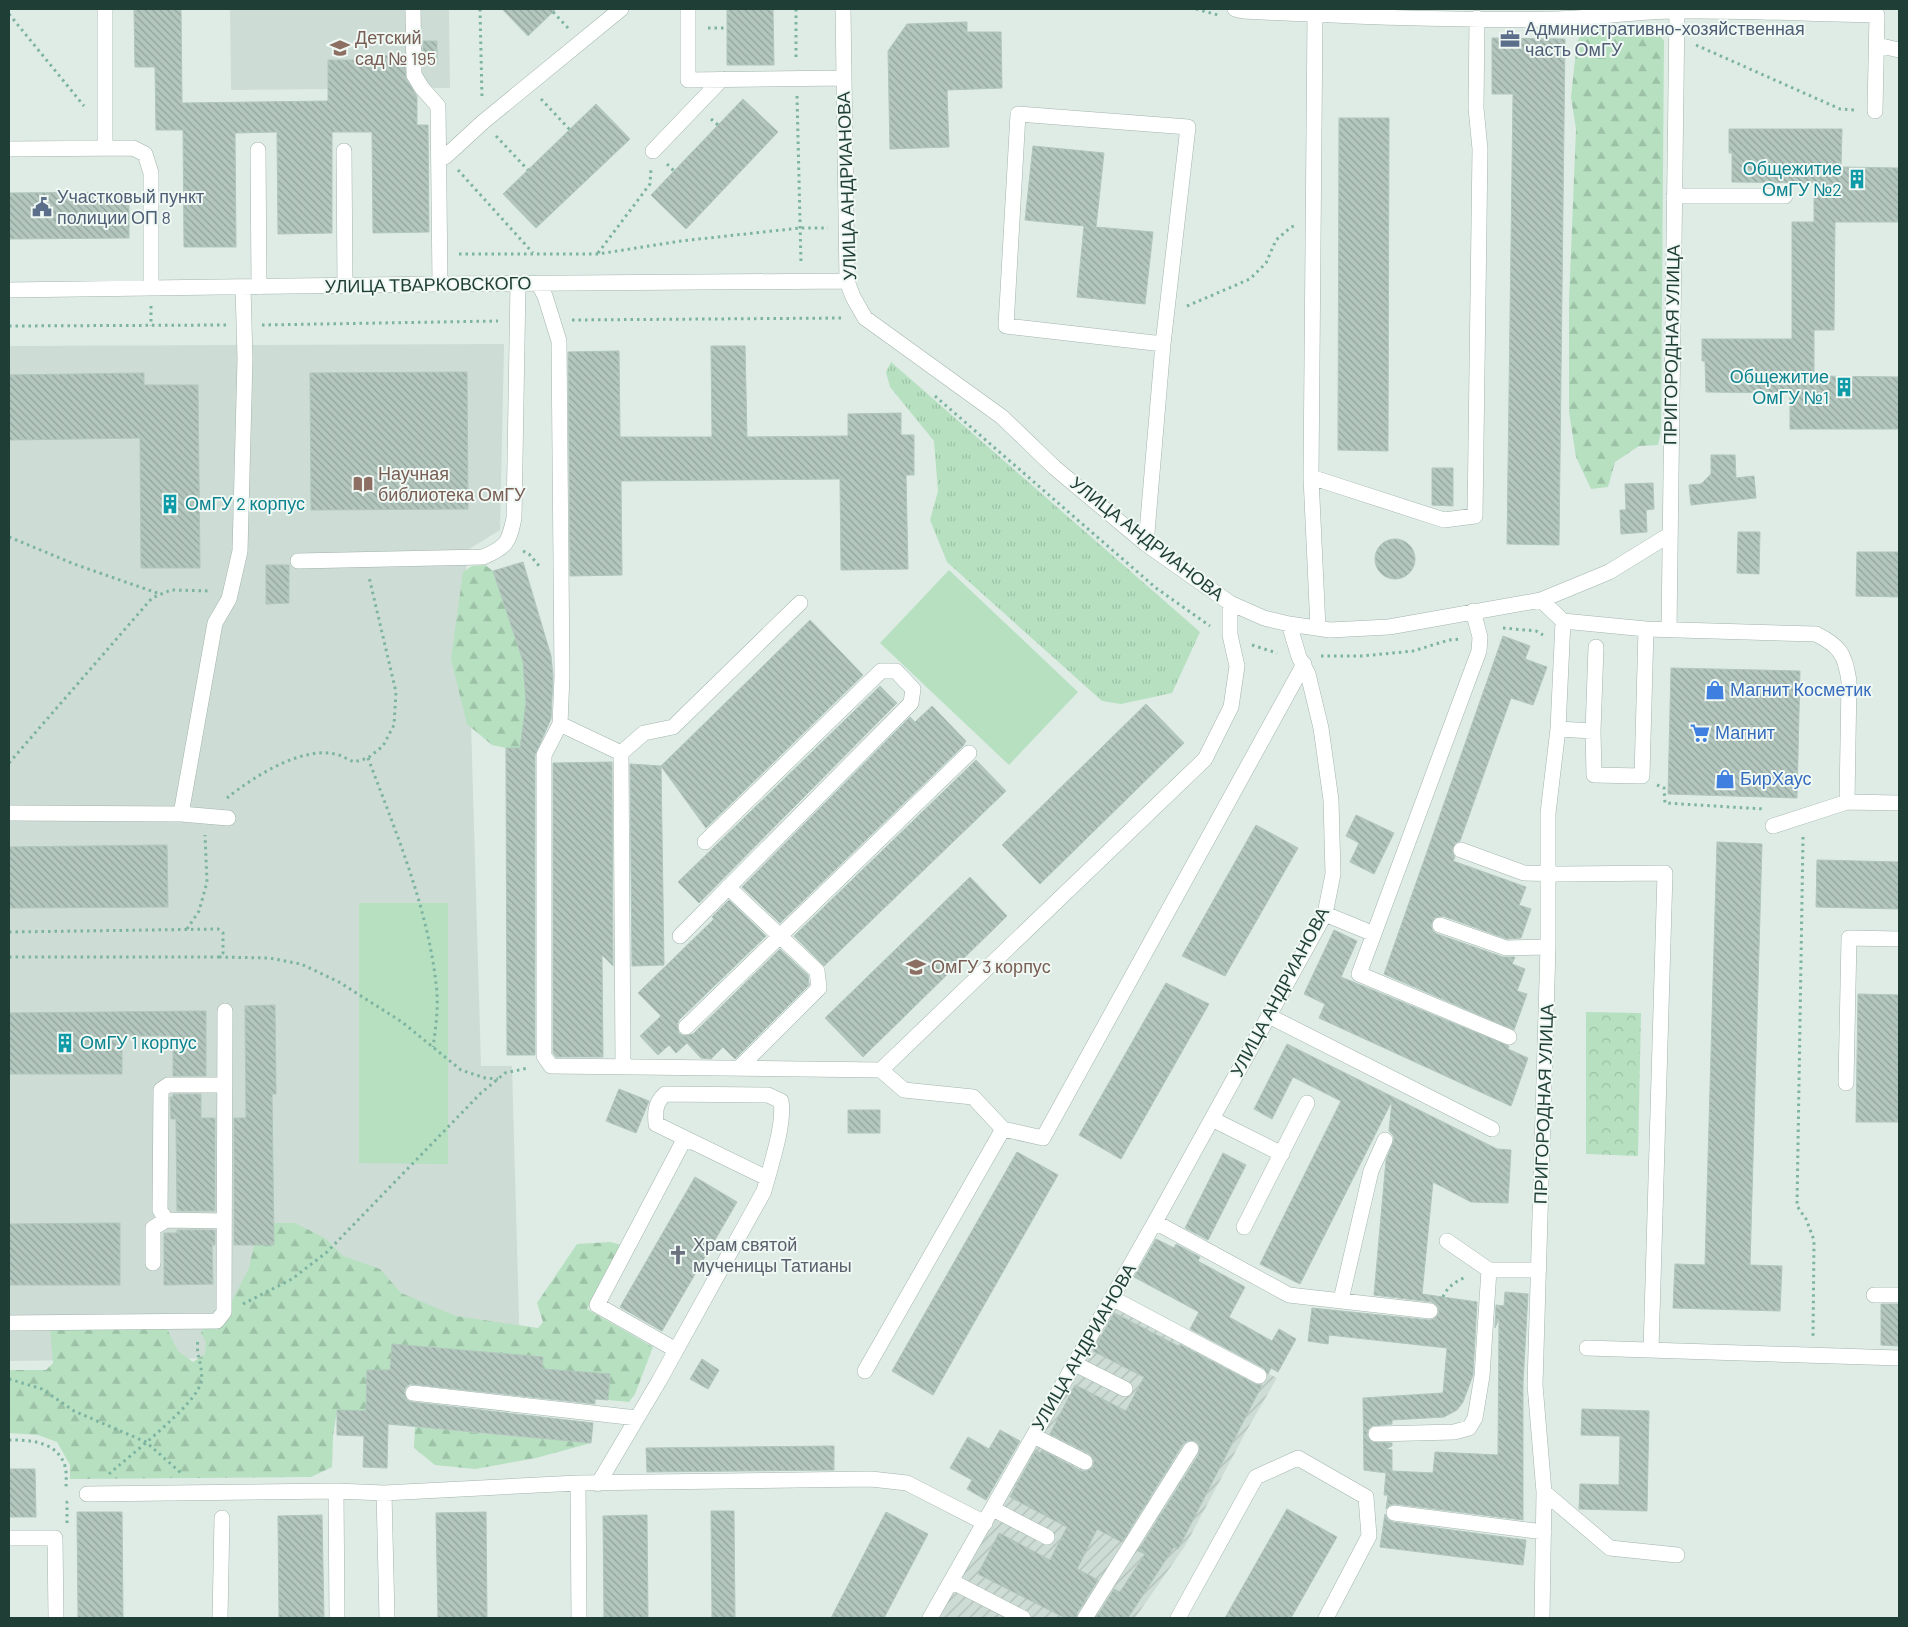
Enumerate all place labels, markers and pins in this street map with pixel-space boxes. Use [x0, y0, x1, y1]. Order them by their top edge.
place label: Административно-хозяйственная часть ОмГУ [1525, 17, 1805, 60]
place label: Детский сад № 195 [355, 26, 436, 69]
office icon: Административно-хозяйственная часть ОмГУ [1499, 28, 1521, 50]
school or university icon: Детский сад № 195 [329, 37, 351, 59]
place label: Общежитие ОмГУ №2 [1743, 157, 1842, 200]
building icon: Общежитие ОмГУ №2 [1846, 168, 1868, 190]
place label: Участковый пункт полиции ОП 8 [57, 185, 204, 228]
public building icon: Участковый пункт полиции ОП 8 [31, 196, 53, 218]
place label: Общежитие ОмГУ №1 [1730, 365, 1829, 408]
building icon: Общежитие ОмГУ №1 [1833, 376, 1855, 398]
place label: Научная библиотека ОмГУ [378, 462, 526, 505]
library icon: Научная библиотека ОмГУ [352, 473, 374, 495]
place label: ОмГУ 2 корпус [185, 492, 305, 514]
building icon: ОмГУ 2 корпус [159, 493, 181, 515]
place label: Магнит Косметик [1730, 678, 1871, 700]
shop icon: Магнит Косметик [1704, 679, 1726, 701]
place label: Магнит [1715, 721, 1775, 743]
supermarket icon: Магнит [1689, 722, 1711, 744]
place label: БирХаус [1740, 767, 1812, 789]
shop icon: БирХаус [1714, 768, 1736, 790]
place label: ОмГУ 3 корпус [931, 955, 1051, 977]
school or university icon: ОмГУ 3 корпус [905, 956, 927, 978]
place label: ОмГУ 1 корпус [80, 1031, 197, 1053]
building icon: ОмГУ 1 корпус [54, 1032, 76, 1054]
place label: Храм святой мученицы Татианы [693, 1233, 852, 1276]
church icon: Храм святой мученицы Татианы [667, 1244, 689, 1266]

